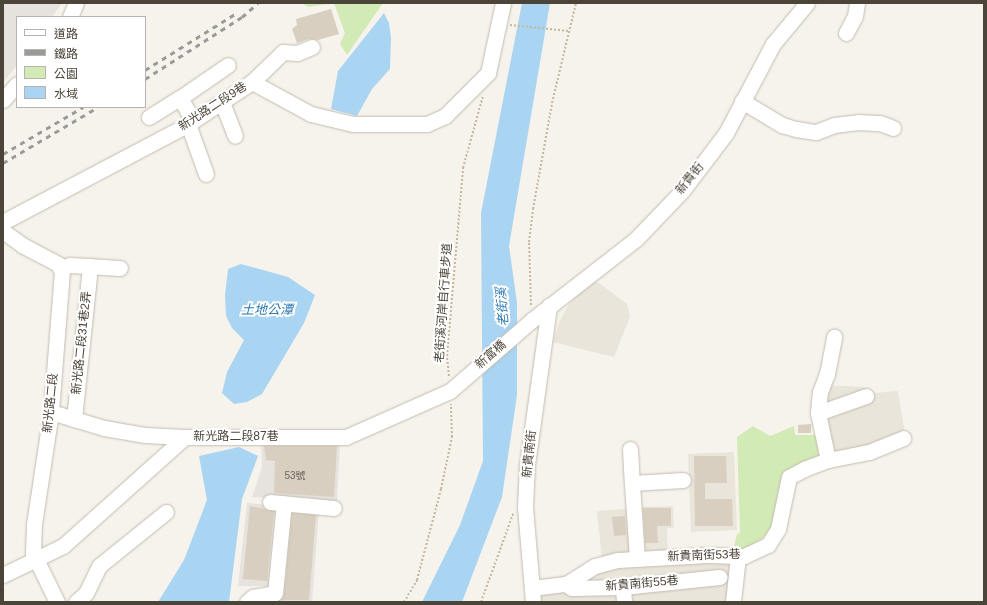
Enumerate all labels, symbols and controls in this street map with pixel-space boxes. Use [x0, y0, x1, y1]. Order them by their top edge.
legend [16, 16, 146, 108]
text: 道路 [54, 27, 78, 41]
text: 鐵路 [54, 47, 78, 61]
text: 公園 [54, 67, 78, 81]
street label: 新光路二段9巷 [176, 80, 250, 134]
text: 水域 [54, 87, 78, 101]
street label: 新貴街 [673, 160, 707, 198]
street label: 老街溪河岸自行車步道 [433, 243, 455, 363]
water label: 老街溪 [494, 287, 512, 327]
street label: 新光路二段31巷2弄 [69, 291, 95, 395]
water label: 土地公潭 [241, 302, 293, 318]
street label: 新富橋 [473, 338, 509, 372]
street label: 新光路二段 [41, 372, 61, 434]
street label: 新貴南街 [520, 429, 540, 479]
street label: 新光路二段87巷 [193, 430, 279, 444]
house number: 53號 [284, 470, 306, 482]
street label: 新貴南街53巷 [667, 548, 741, 564]
street label: 新貴南街55巷 [605, 574, 679, 594]

